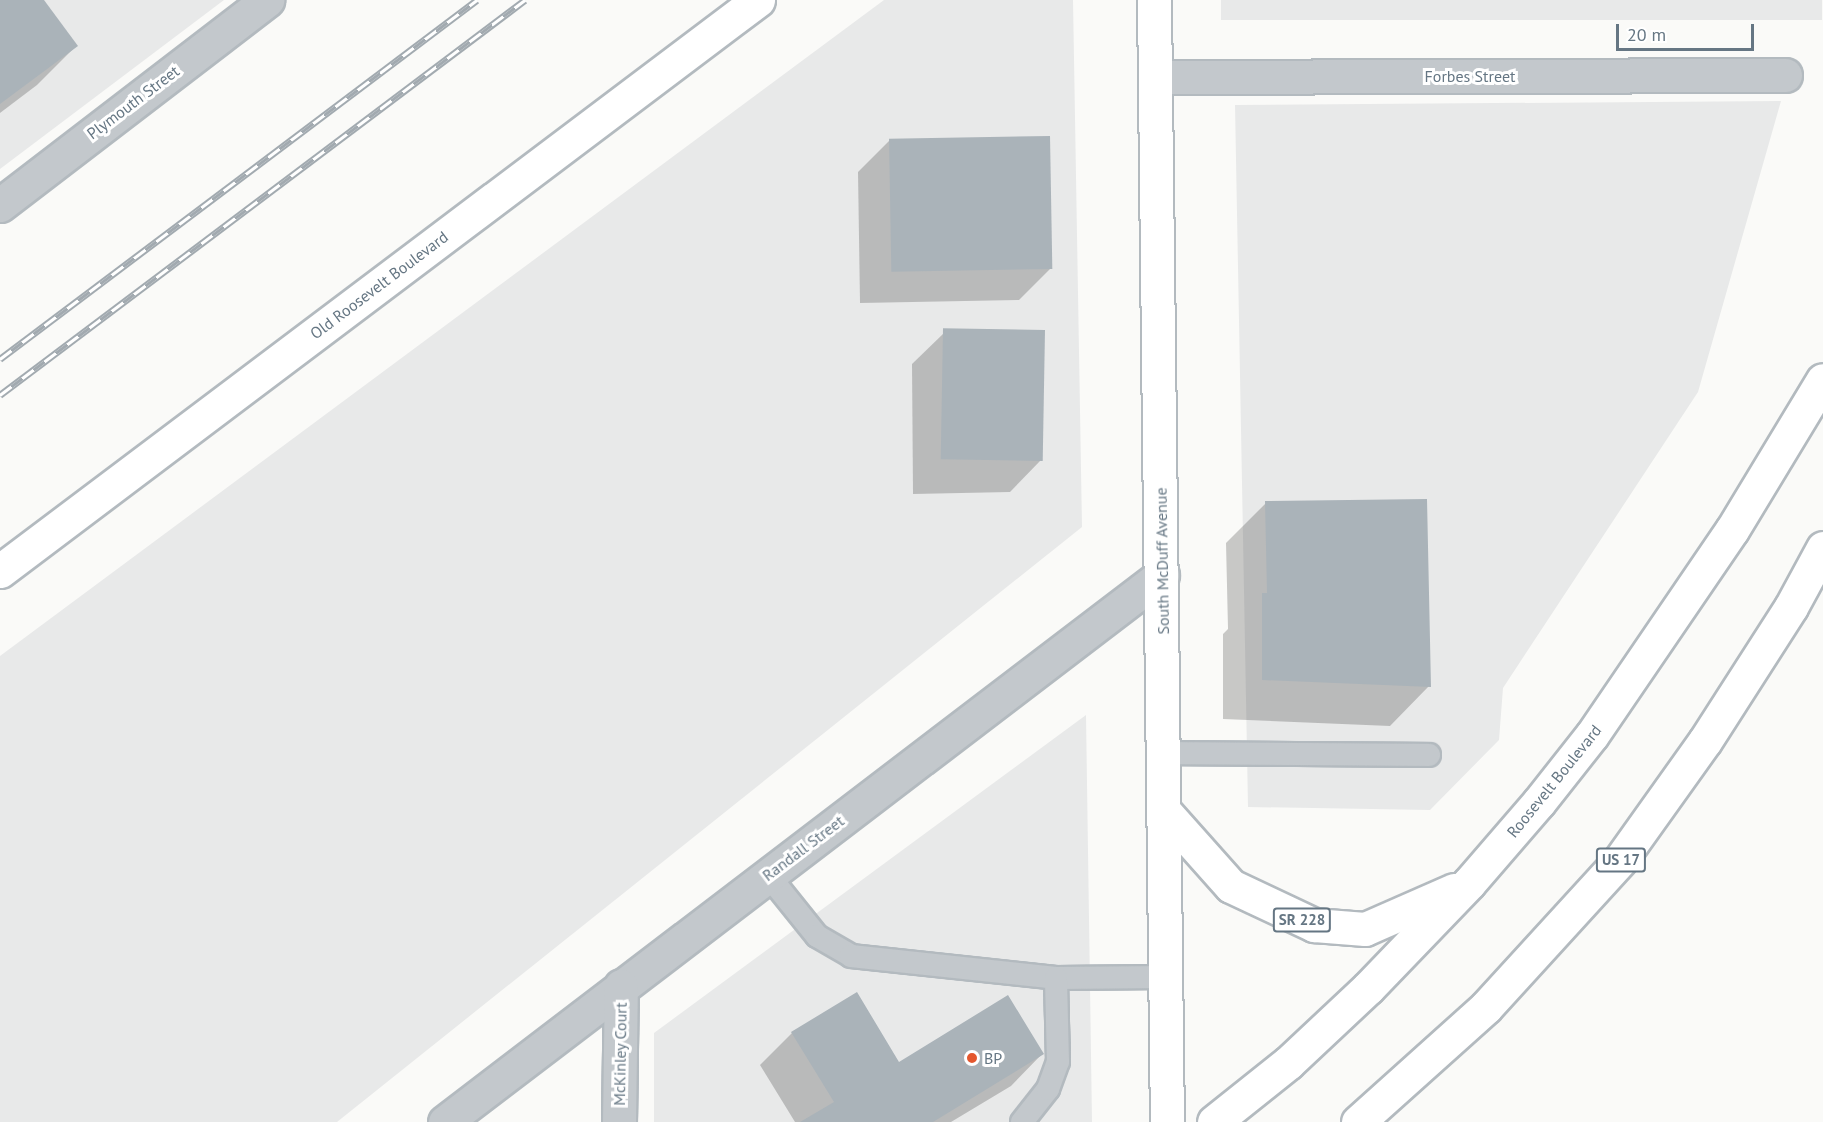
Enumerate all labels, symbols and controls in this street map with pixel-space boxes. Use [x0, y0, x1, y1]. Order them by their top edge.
scale bar [1619, 12, 1757, 50]
text: 20 m [1627, 23, 1666, 46]
street label: Plymouth Street [83, 61, 183, 143]
street label: Forbes Street [1425, 66, 1515, 86]
street label: Old Roosevelt Boulevard [306, 227, 452, 343]
street label: South McDuff Avenue [1151, 487, 1173, 635]
street label: Roosevelt Boulevard [1503, 721, 1605, 841]
street label: Randall Street [758, 811, 848, 885]
road number: US 17 [1596, 848, 1646, 872]
road number: SR 228 [1272, 908, 1332, 932]
street label: McKinley Court [609, 1002, 631, 1106]
place label: BP [984, 1048, 1002, 1068]
marker: BP [965, 1051, 979, 1065]

